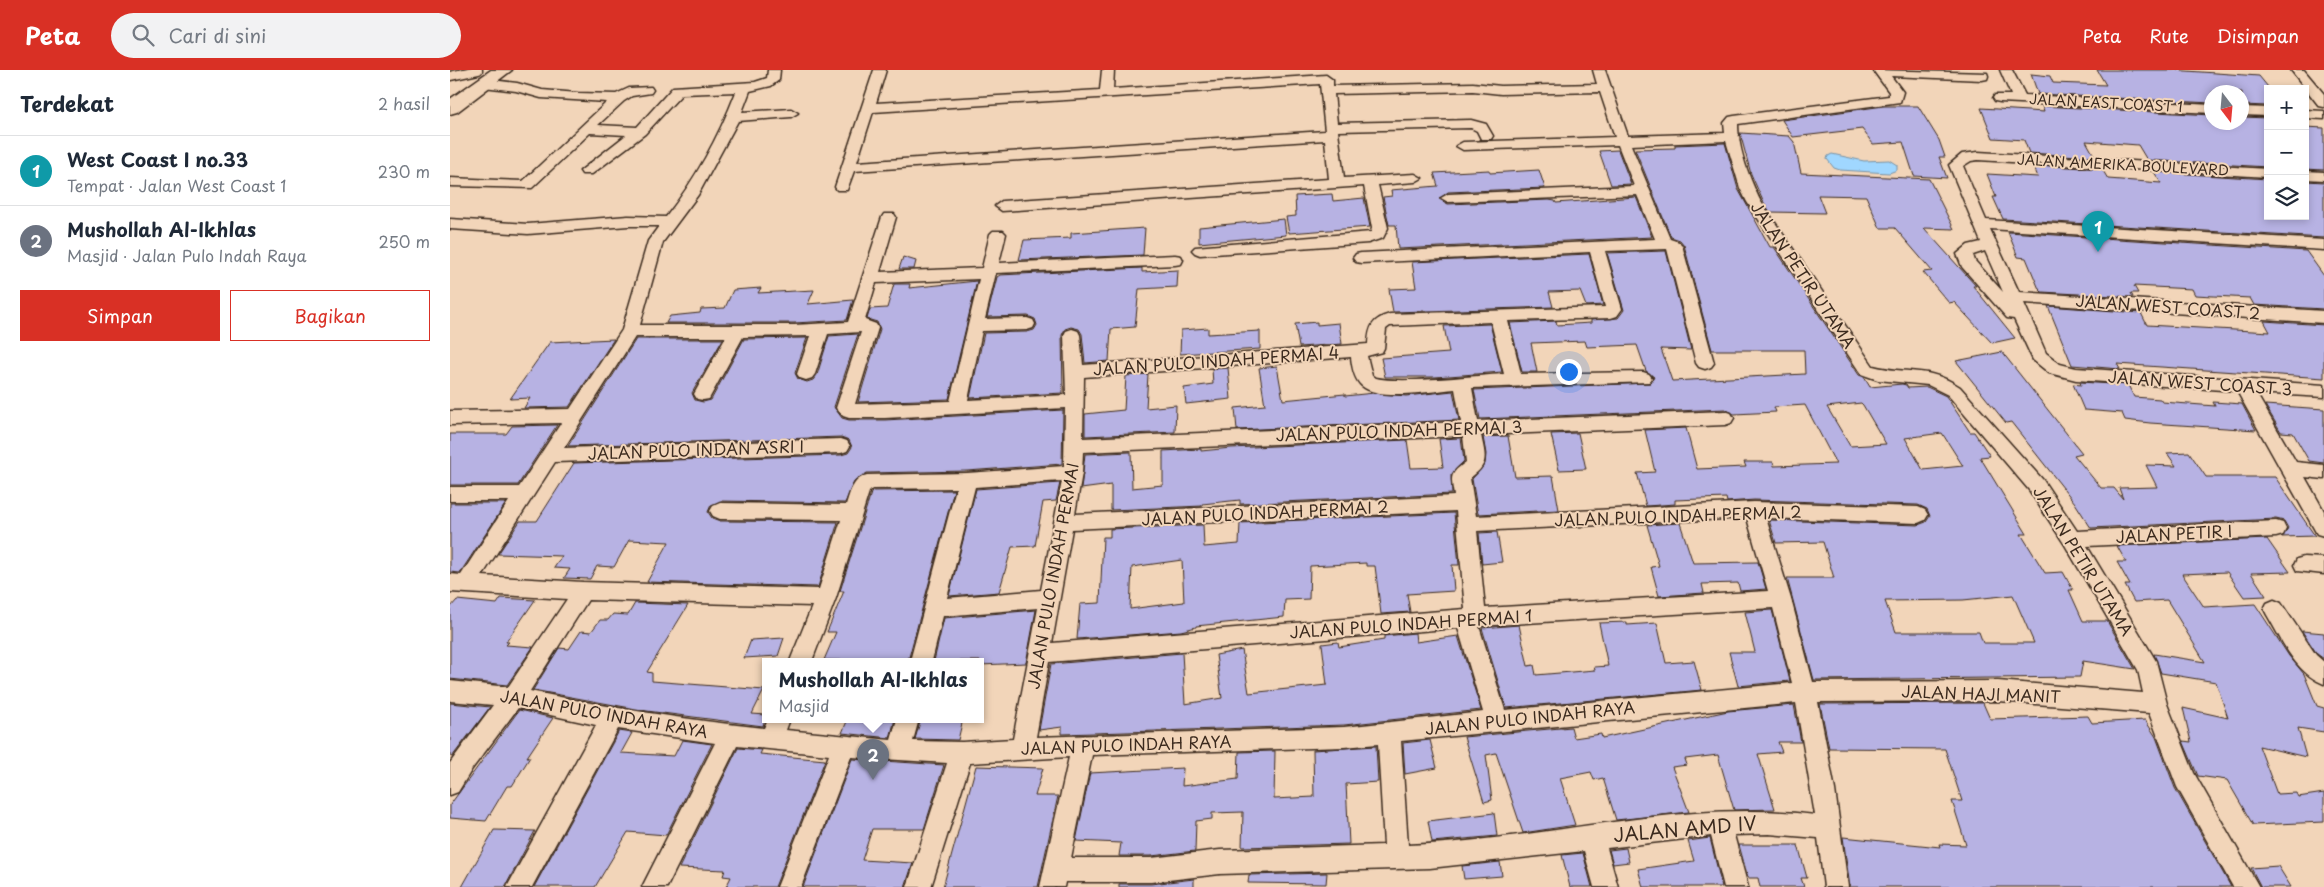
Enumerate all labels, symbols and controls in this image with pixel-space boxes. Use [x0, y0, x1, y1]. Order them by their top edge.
search box [111, 13, 461, 58]
text: Peta [25, 17, 81, 53]
icon: search [129, 21, 157, 49]
text: Cari di sini [169, 21, 266, 49]
text: Peta [2082, 22, 2121, 49]
text: Rute [2149, 22, 2189, 49]
text: Disimpan [2217, 22, 2299, 49]
north arrow [2204, 85, 2249, 130]
map controls [2264, 85, 2309, 220]
button: + [2264, 85, 2309, 130]
text: Terdekat [20, 87, 114, 119]
street label: JALAN EAST COAST 1 [2029, 88, 2183, 117]
text: 2 hasil [378, 91, 430, 115]
button: − [2264, 130, 2309, 175]
text: West Coast I no.33 [67, 145, 248, 173]
street label: JALAN AMERIKA BOULEVARD [2016, 148, 2230, 181]
text: 1 [32, 159, 40, 183]
text: 230 m [378, 159, 430, 183]
text: Tempat · Jalan West Coast 1 [67, 173, 286, 197]
button: layers [2264, 175, 2309, 220]
street label: JALAN PETIR UTAMA [1746, 196, 1862, 353]
pin: 1 [2082, 211, 2114, 252]
text: Mushollah Al-Ikhlas [67, 215, 256, 243]
text: 2 [30, 229, 42, 253]
text: 250 m [379, 229, 430, 253]
text: Masjid · Jalan Pulo Indah Raya [67, 243, 307, 267]
street label: JALAN WEST COAST 2 [2075, 288, 2261, 324]
button: Simpan [20, 290, 220, 341]
button: Bagikan [230, 290, 430, 341]
street label: JALAN PULO INDAH PERMAI 4 [1092, 339, 1340, 381]
your location [1556, 359, 1582, 385]
street label: JALAN WEST COAST 3 [2107, 364, 2293, 400]
street label: JALAN PULO INDAH PERMAI 3 [1275, 414, 1523, 446]
street label: JALAN PULO INDAN ASRI I [587, 433, 805, 465]
street label: JALAN PULO INDAH PERMAI [1020, 461, 1084, 691]
street label: JALAN PETIR UTAMA [2028, 481, 2140, 640]
street label: JALAN PULO INDAH PERMAI 2 [1141, 494, 1389, 530]
street label: JALAN PULO INDAH PERMAI 2 [1554, 499, 1802, 531]
street label: JALAN PETIR I [2115, 518, 2233, 548]
street label: JALAN PULO INDAH PERMAI 1 [1289, 603, 1533, 643]
popup [762, 658, 984, 723]
text: Mushollah Al-Ikhlas [778, 665, 968, 693]
street label: JALAN HAJI MANIT [1901, 678, 2062, 708]
street label: JALAN PULO INDAH RAYA [498, 683, 710, 743]
text: Masjid [778, 693, 830, 717]
street label: JALAN PULO INDAH RAYA [1424, 694, 1636, 740]
street label: JALAN PULO INDAH RAYA [1020, 728, 1232, 760]
pin: 2 [857, 739, 889, 780]
street label: JALAN AMD IV [1612, 808, 1758, 848]

